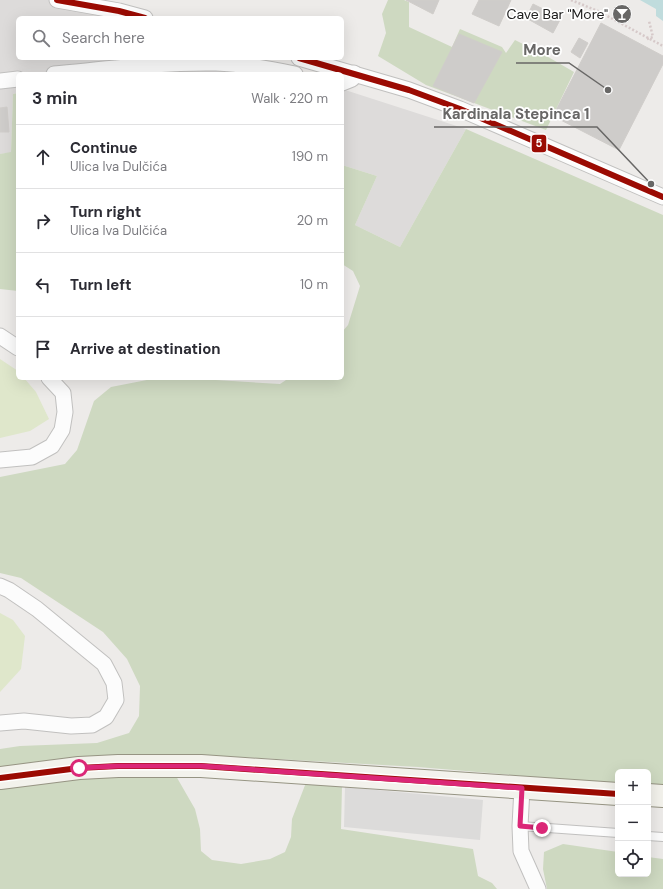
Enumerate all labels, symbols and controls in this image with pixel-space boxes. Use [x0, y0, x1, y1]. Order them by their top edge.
bar icon: Cave Bar "More" [611, 3, 633, 25]
place label: Cave Bar "More" [506, 5, 608, 23]
search box [16, 16, 344, 60]
icon: search [30, 27, 52, 49]
text: Search here [62, 28, 145, 48]
callout: More [516, 36, 569, 63]
text: More [523, 40, 561, 60]
text: 3 min [32, 87, 77, 109]
text: Walk · 220 m [251, 90, 328, 107]
callout: Kardinala Stepinca 1 [434, 100, 597, 127]
text: Kardinala Stepinca 1 [443, 104, 589, 124]
line badge: 5 [531, 134, 547, 153]
text: 5 [536, 136, 543, 150]
text: Continue [70, 138, 138, 158]
icon: ahead [32, 146, 54, 168]
text: 190 m [292, 148, 328, 165]
text: Ulica Iva Dulčića [70, 158, 167, 175]
text: Turn right [70, 202, 141, 222]
icon: right [32, 210, 54, 232]
text: 20 m [297, 212, 328, 229]
text: Ulica Iva Dulčića [70, 222, 167, 239]
icon: left [32, 274, 54, 296]
text: Turn left [70, 275, 131, 295]
text: 10 m [300, 276, 328, 293]
icon: arrive [32, 338, 54, 360]
text: Arrive at destination [70, 339, 221, 359]
route start [70, 759, 88, 777]
map controls [615, 769, 651, 877]
button: + [615, 769, 651, 805]
button: − [615, 805, 651, 841]
route end [533, 819, 551, 837]
button: locate [615, 841, 651, 877]

